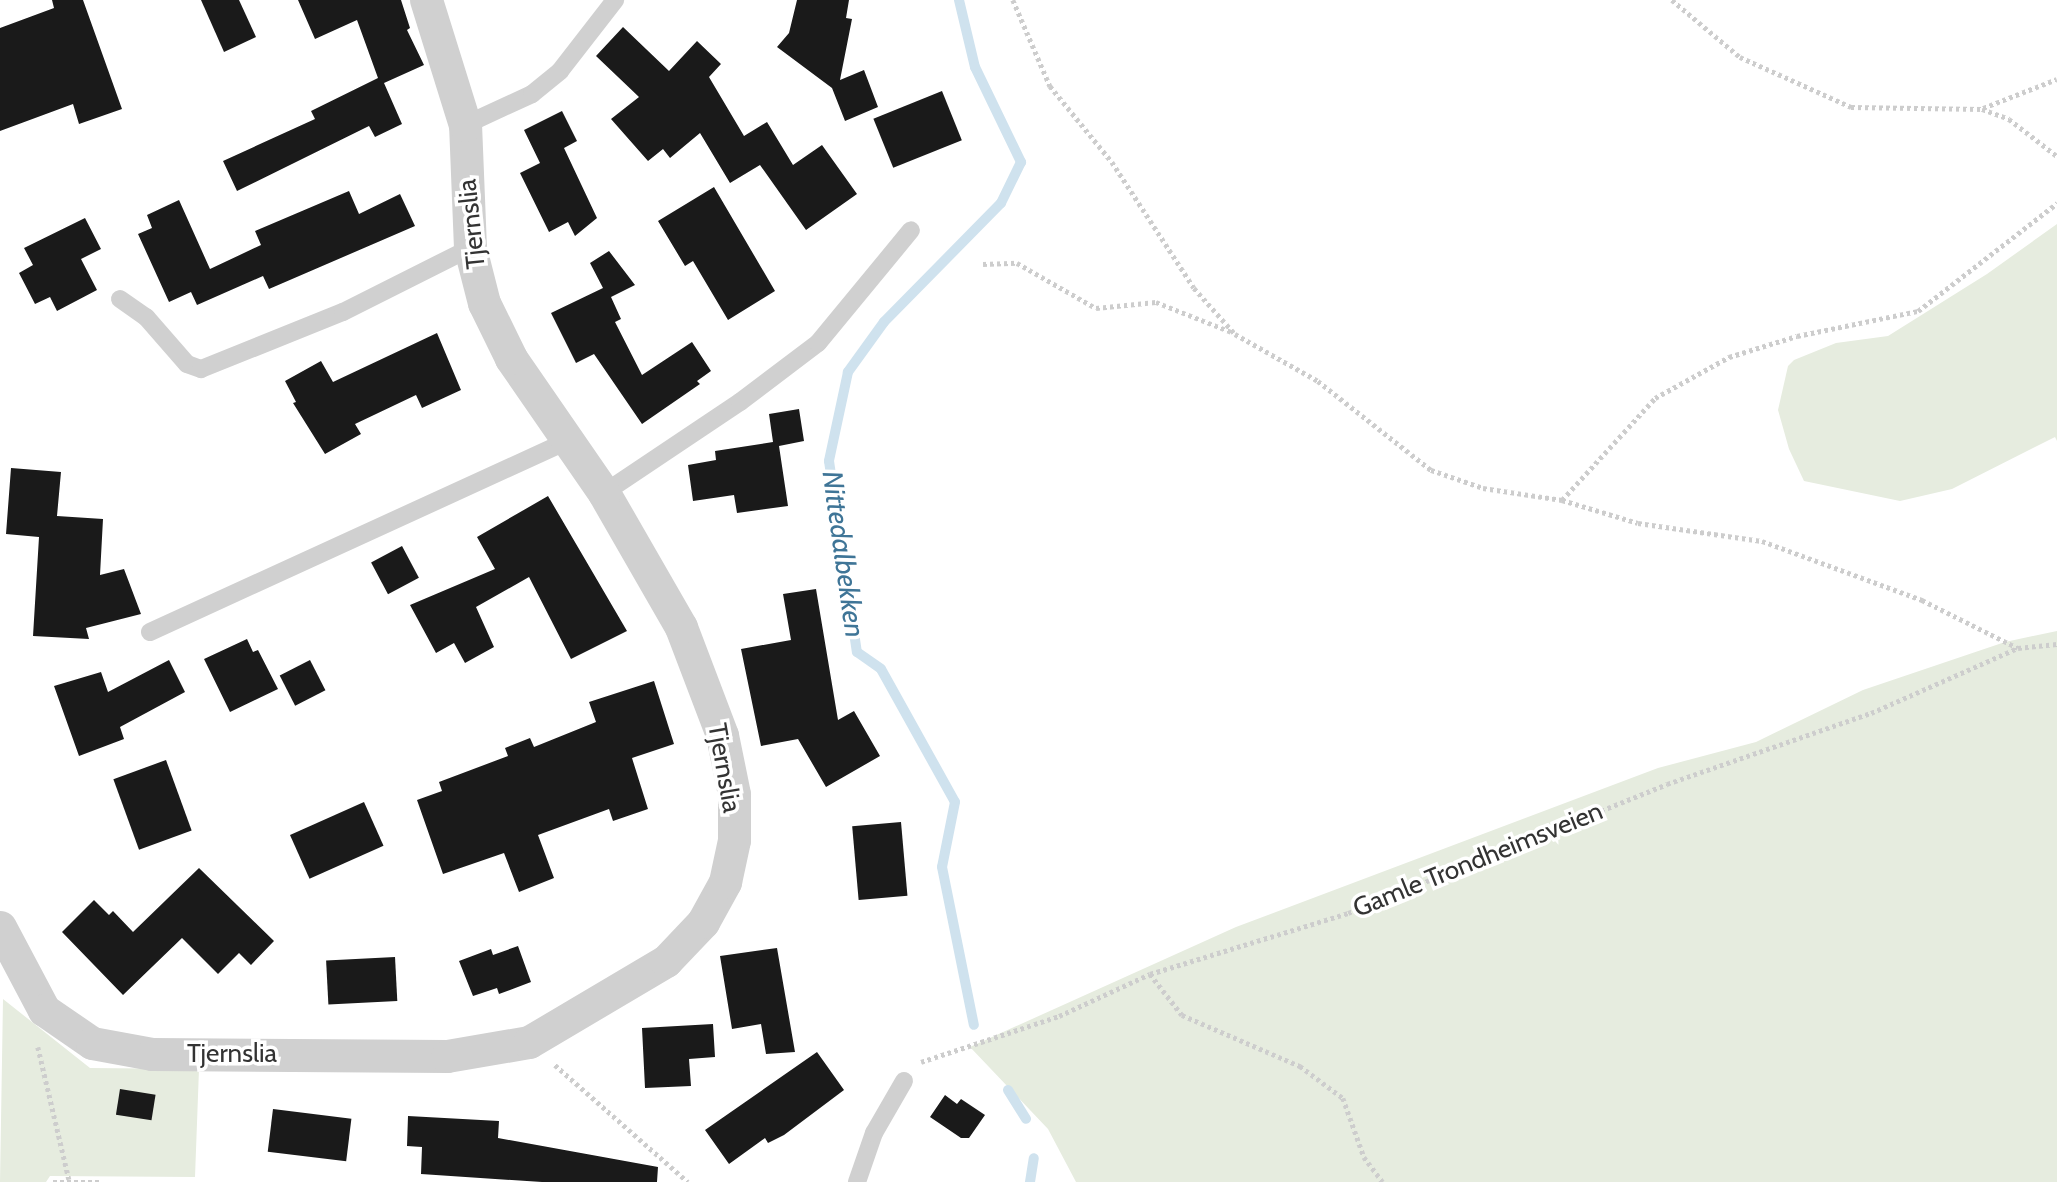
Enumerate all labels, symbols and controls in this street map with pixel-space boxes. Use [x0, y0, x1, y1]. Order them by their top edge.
street label: Tjernslia [452, 178, 492, 270]
water label: Nittedalbekken [816, 468, 872, 640]
street label: Tjernslia [701, 721, 747, 815]
street label: Gamle Trondheimsveien [1349, 796, 1607, 924]
street label: Tjernslia [187, 1038, 277, 1070]

